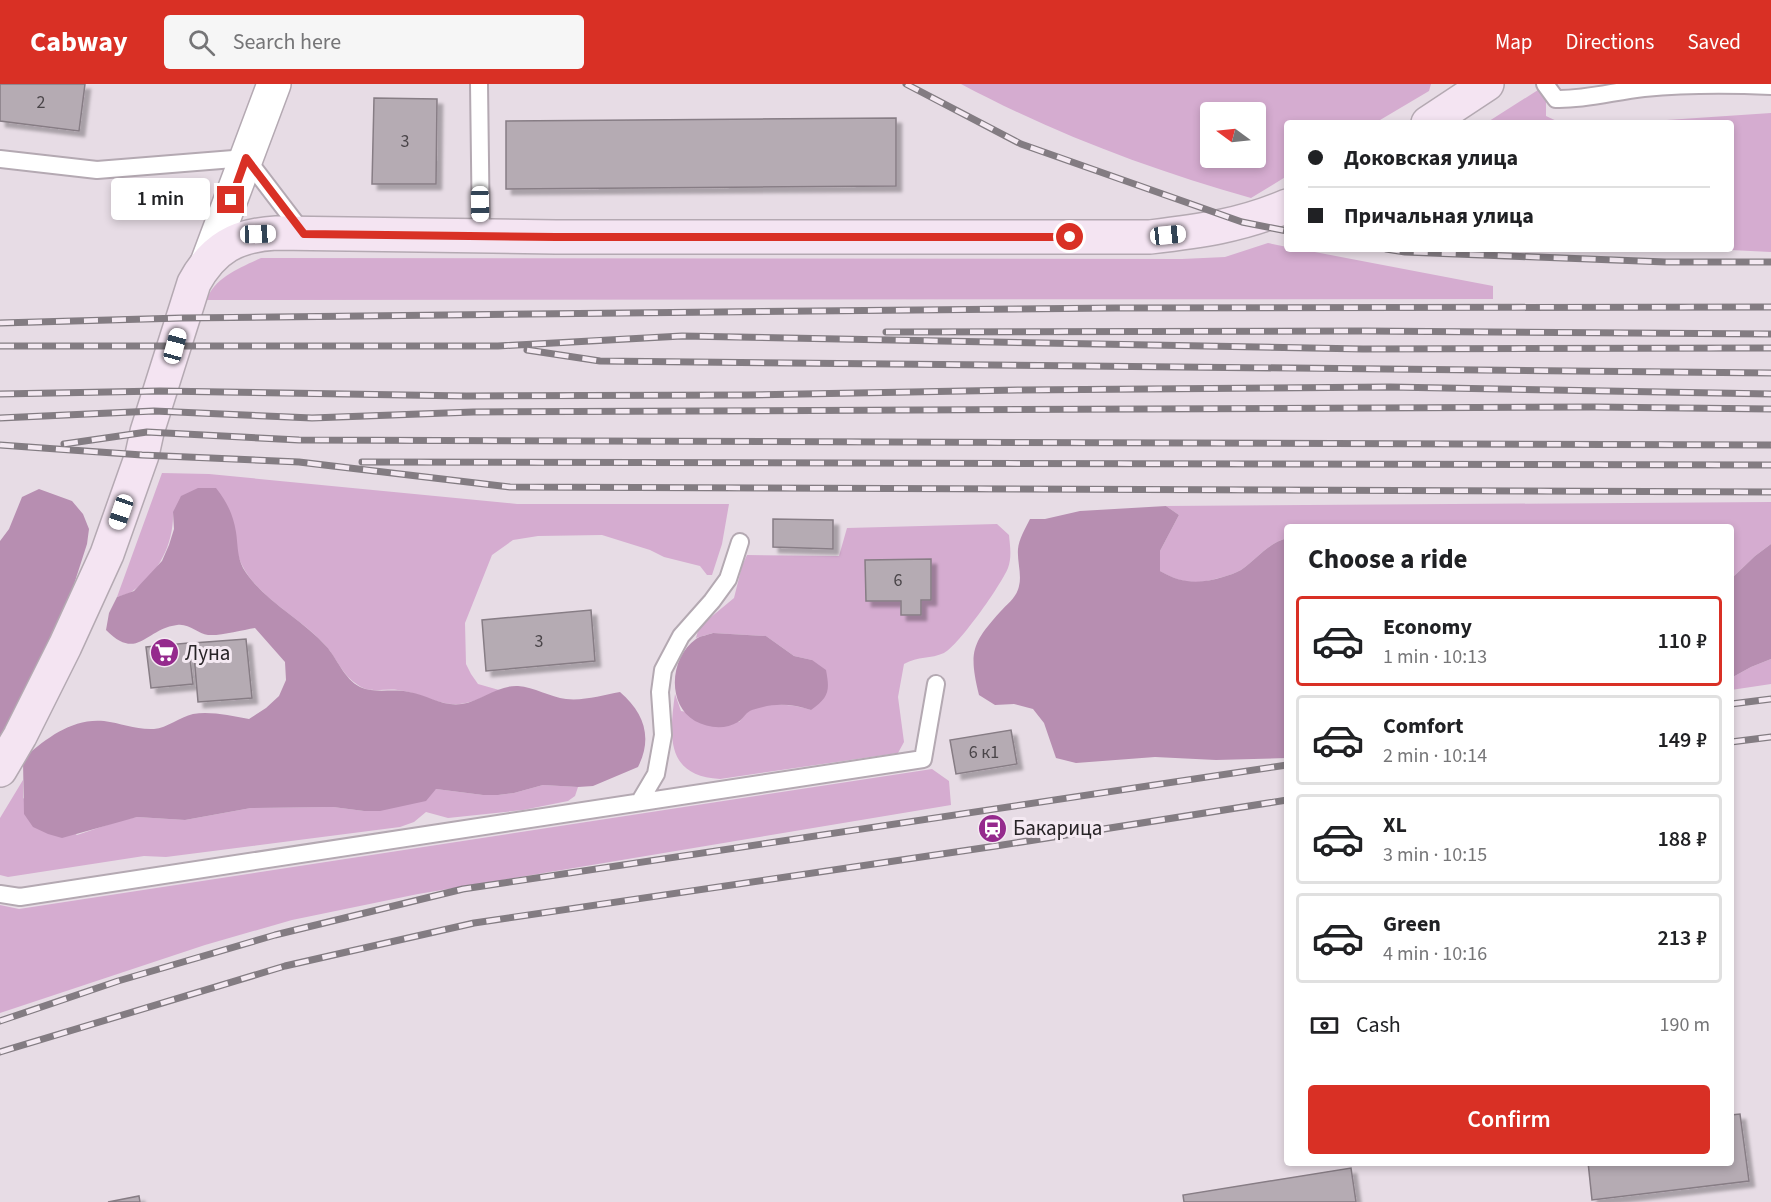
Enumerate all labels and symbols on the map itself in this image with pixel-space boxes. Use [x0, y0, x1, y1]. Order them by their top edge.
house number: 2 [37, 90, 46, 115]
north arrow [1200, 102, 1266, 168]
house number: 3 [401, 129, 410, 154]
callout: 1 min [111, 179, 210, 221]
route end [217, 186, 244, 213]
car [471, 186, 489, 222]
route start [1056, 223, 1083, 250]
car [240, 224, 276, 244]
car [1149, 224, 1187, 246]
car [162, 326, 188, 366]
car [107, 492, 135, 532]
house number: 6 [894, 568, 903, 593]
house number: 3 [535, 629, 544, 654]
supermarket icon: Луна [148, 637, 180, 669]
place label: Луна [185, 638, 230, 668]
house number: 6 к1 [969, 740, 999, 765]
station icon: Бакарица [976, 812, 1008, 844]
place label: Бакарица [1013, 813, 1102, 843]

